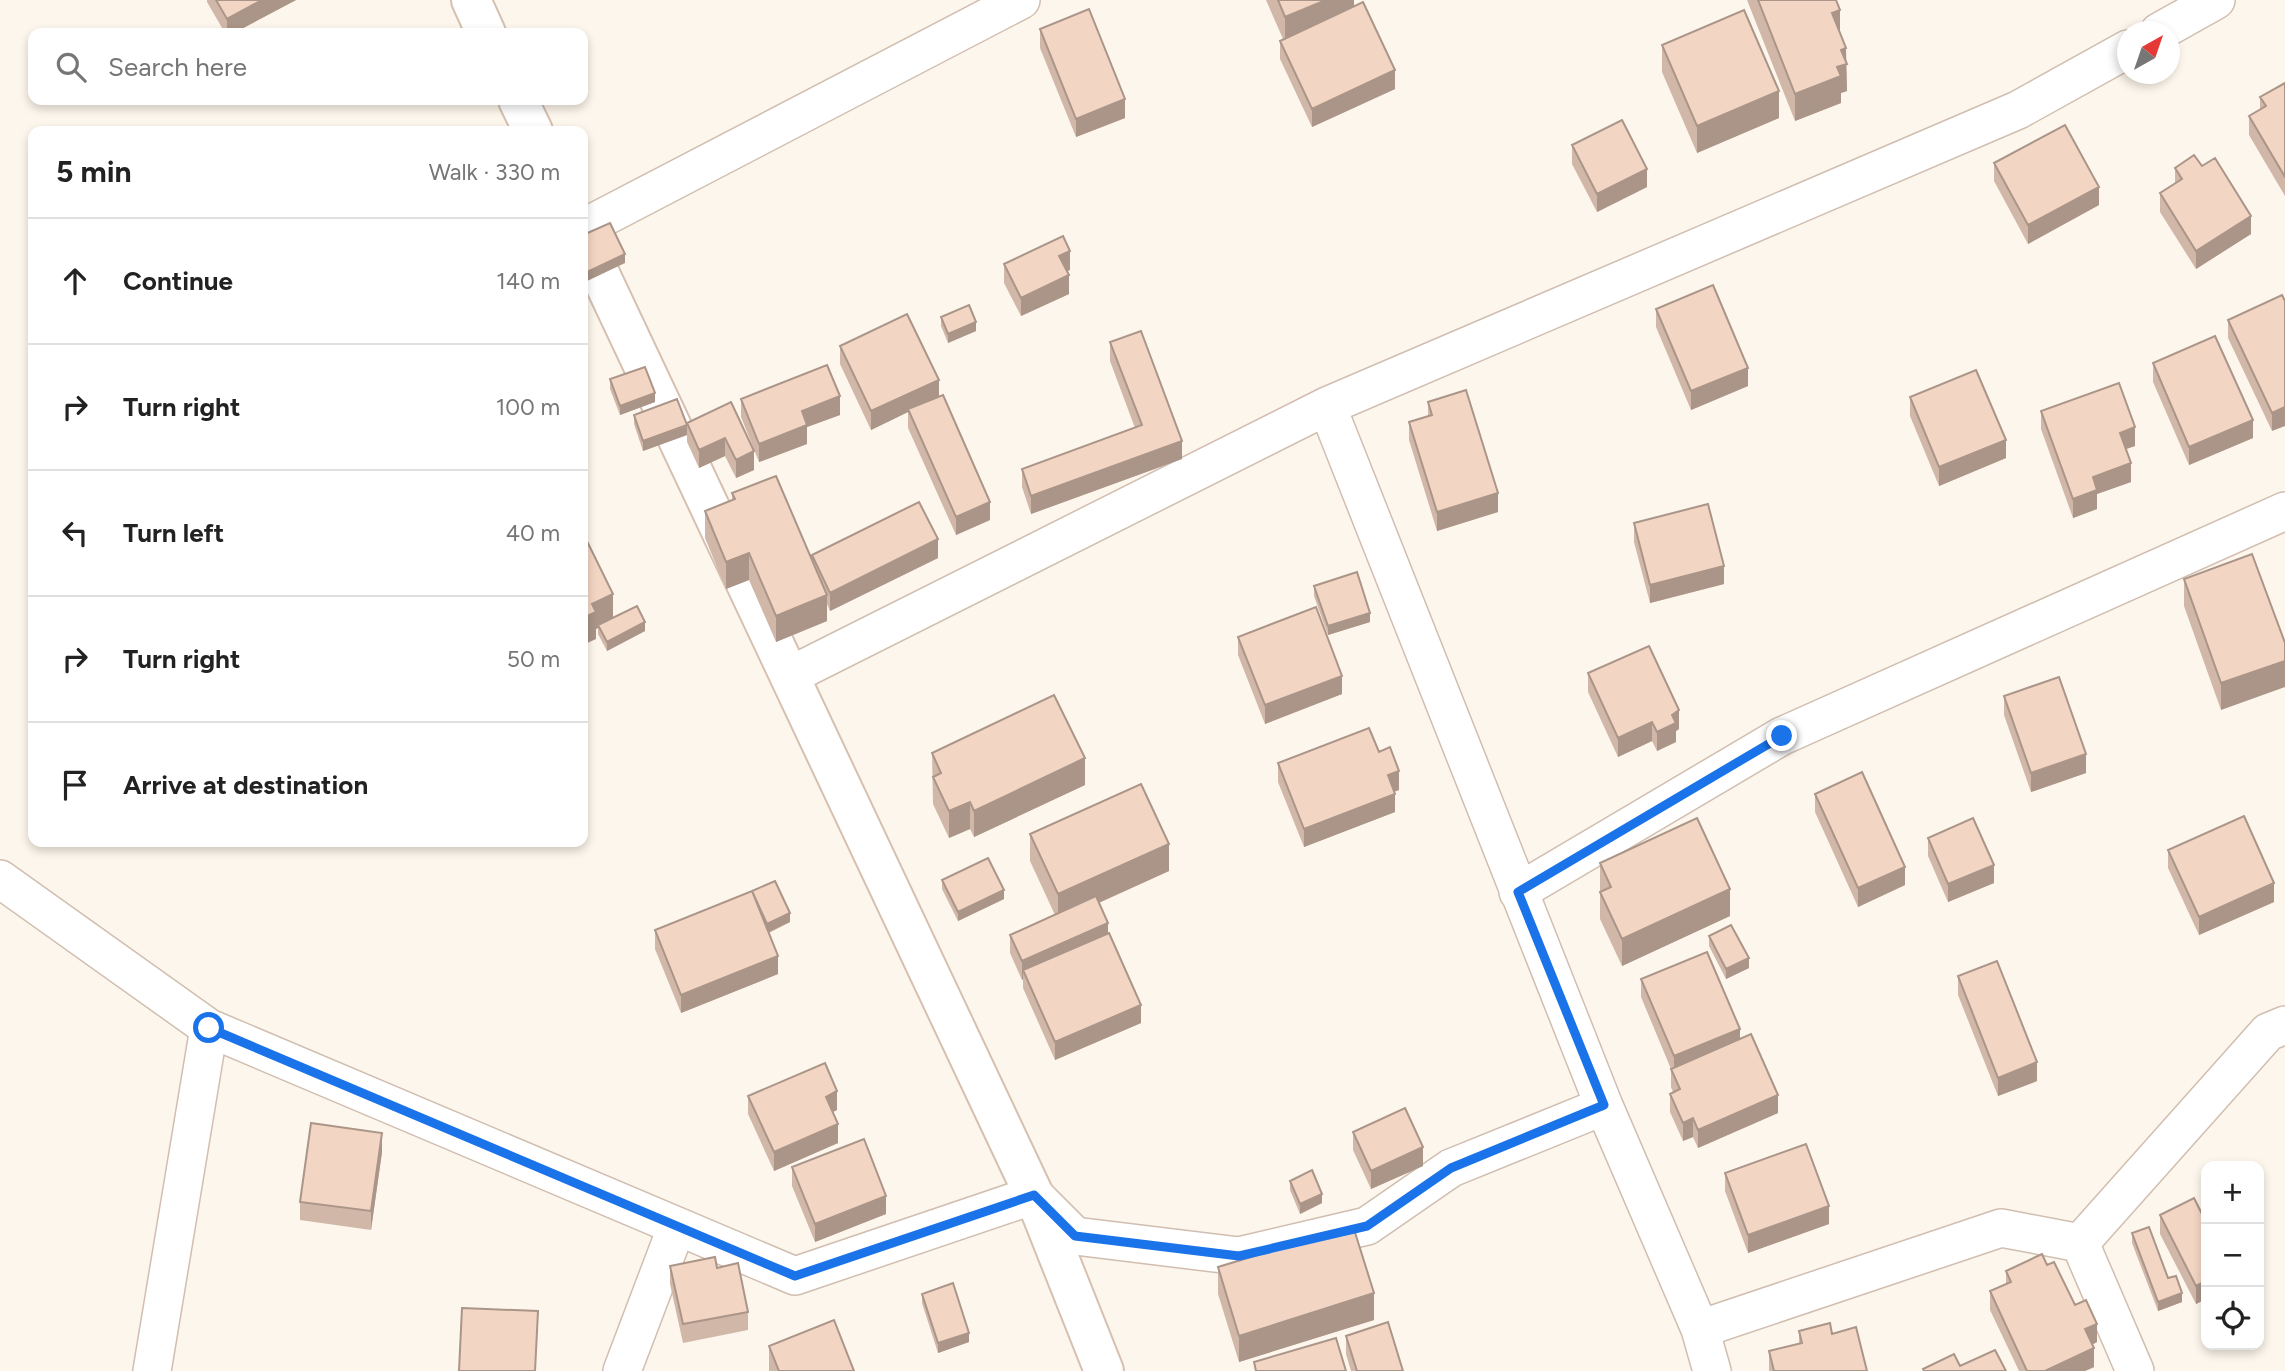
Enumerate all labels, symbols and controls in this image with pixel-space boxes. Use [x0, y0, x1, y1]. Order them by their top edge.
north arrow [2117, 21, 2180, 84]
search box [28, 28, 588, 105]
icon: search [52, 48, 90, 86]
text: Search here [108, 51, 247, 83]
text: 5 min [56, 153, 132, 190]
text: Walk · 330 m [429, 158, 560, 186]
icon: ahead [56, 262, 94, 300]
text: Continue [123, 265, 233, 297]
text: 140 m [496, 267, 560, 295]
icon: right [56, 388, 94, 426]
text: Turn right [123, 391, 240, 423]
text: 100 m [496, 393, 560, 421]
icon: left [56, 514, 94, 552]
text: Turn left [123, 517, 224, 549]
text: 40 m [506, 519, 560, 547]
icon: right [56, 640, 94, 678]
text: Turn right [123, 643, 240, 675]
text: 50 m [507, 645, 560, 673]
route end [1766, 720, 1797, 751]
icon: arrive [56, 766, 94, 804]
text: Arrive at destination [123, 769, 368, 801]
route start [193, 1012, 224, 1043]
map controls [2201, 1161, 2264, 1350]
button: + [2201, 1161, 2264, 1224]
button: − [2201, 1224, 2264, 1287]
button: locate [2201, 1287, 2264, 1350]

